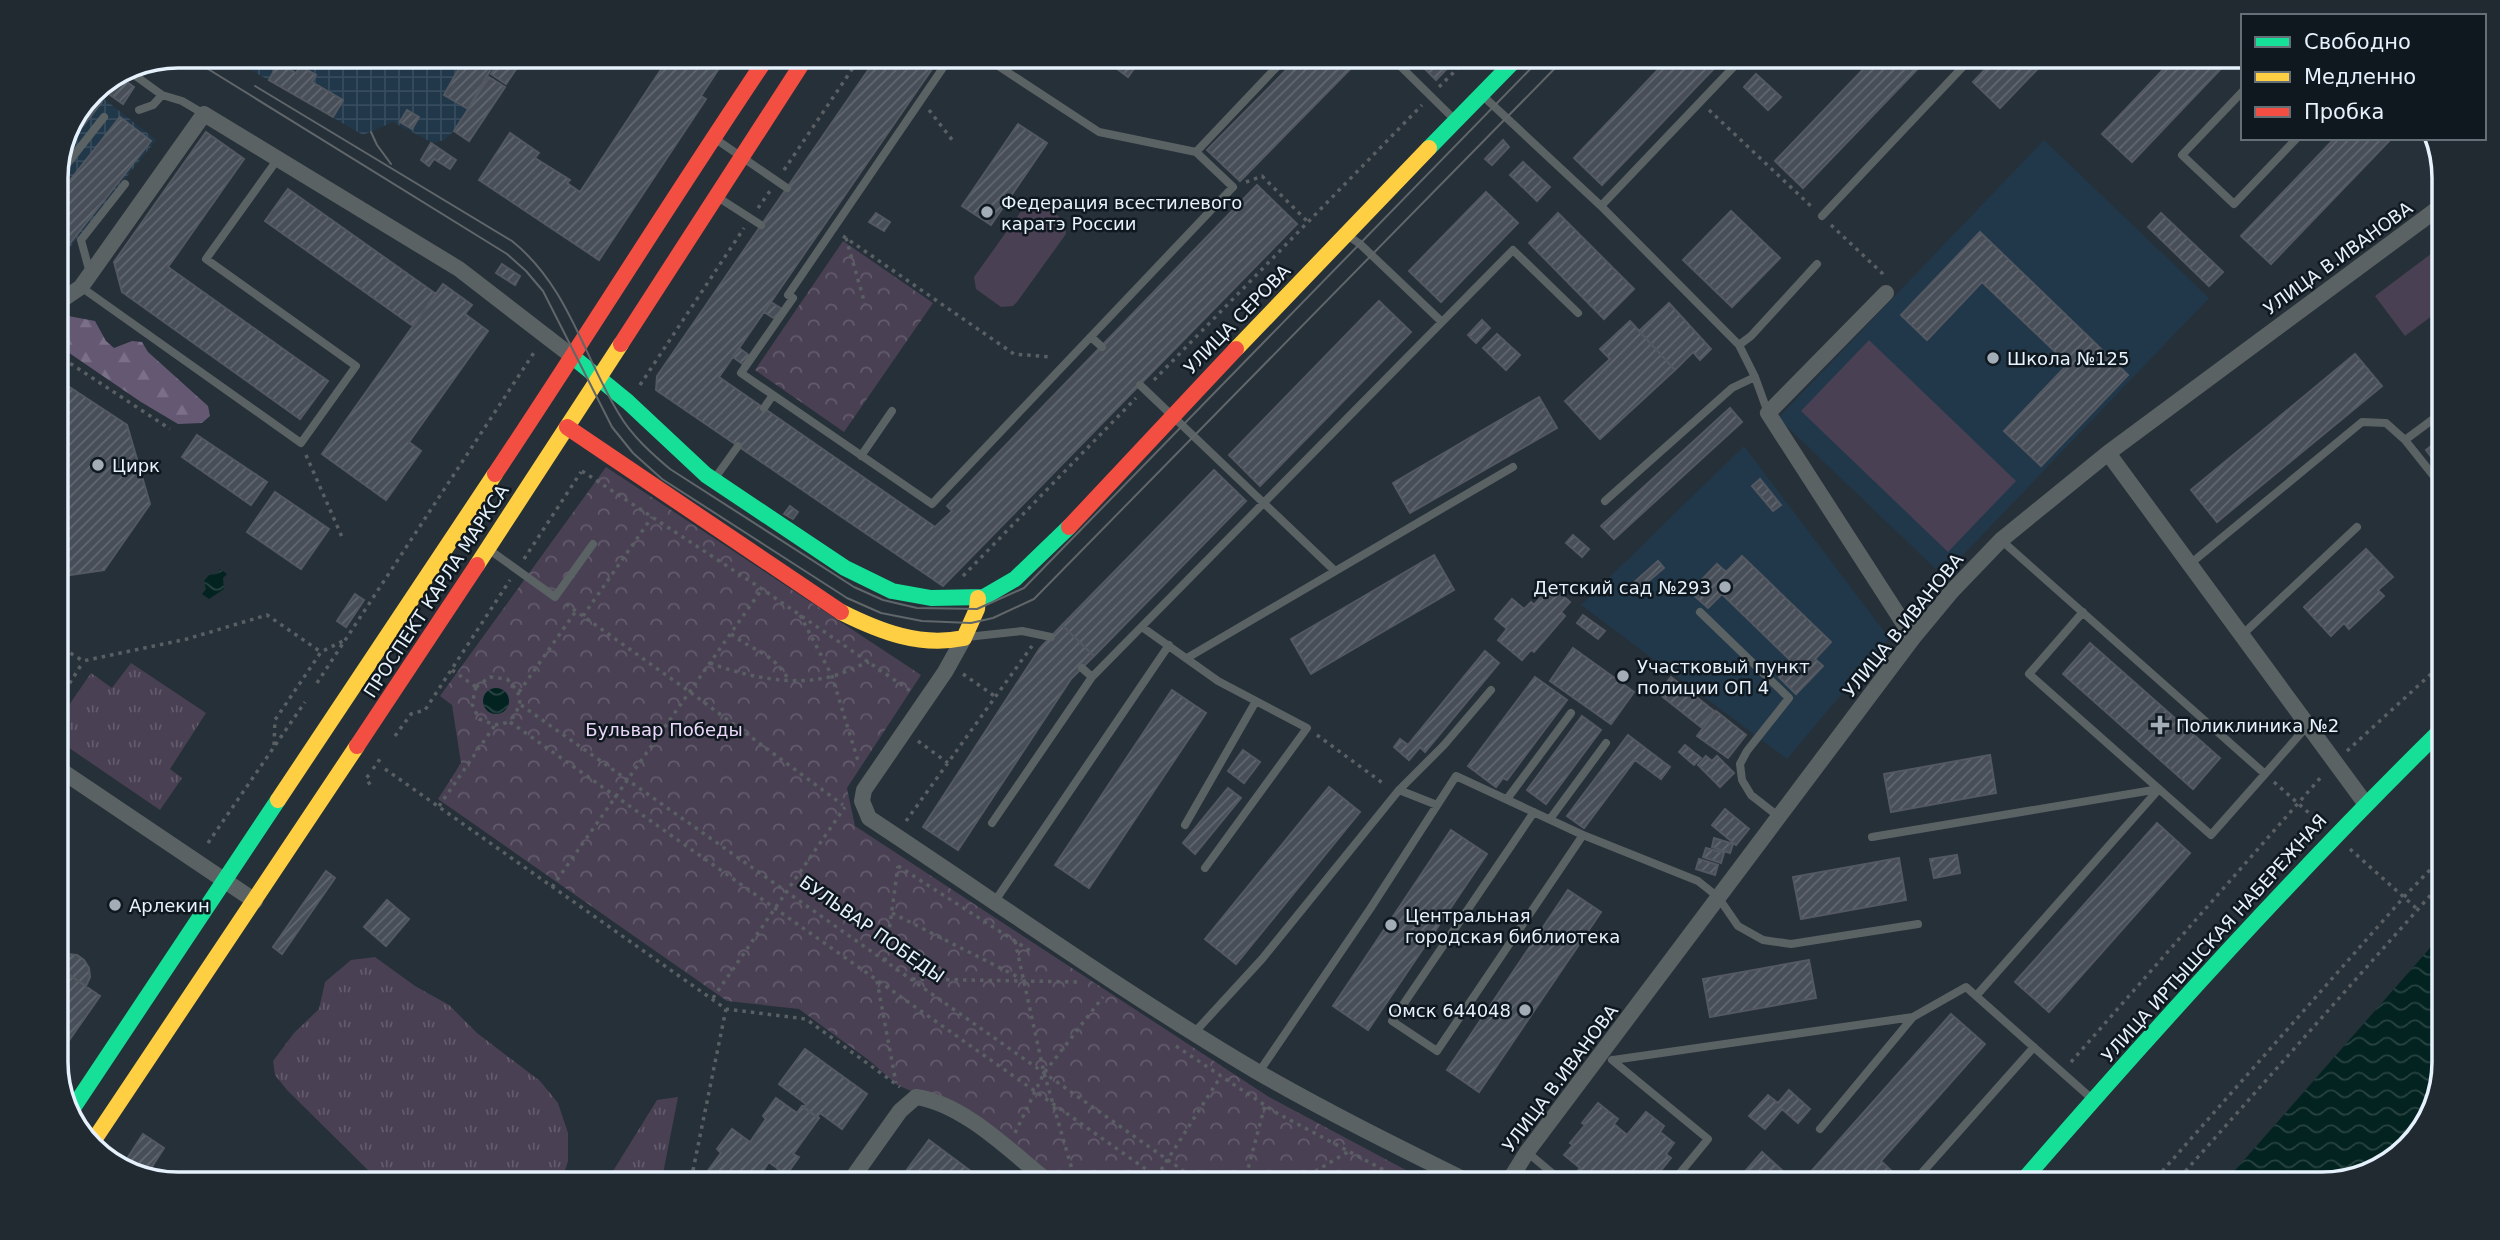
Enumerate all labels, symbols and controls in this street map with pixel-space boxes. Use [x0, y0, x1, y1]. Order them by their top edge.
legend [2241, 14, 2486, 140]
text: Свободно [2304, 30, 2411, 54]
text: Медленно [2304, 65, 2416, 89]
text: Пробка [2304, 100, 2384, 124]
place label: Федерация всестилевого каратэ России [1001, 192, 1242, 234]
street label: УЛИЦА В.ИВАНОВА [2260, 197, 2417, 319]
marker: Федерация всестилевого каратэ России [979, 204, 995, 220]
street label: УЛИЦА СЕРОВА [1180, 260, 1295, 378]
place label: Школа №125 [2007, 348, 2129, 369]
marker: Школа №125 [1985, 350, 2001, 366]
place label: Цирк [112, 455, 160, 476]
marker: Цирк [90, 457, 106, 473]
street label: ПРОСПЕКТ КАРЛА МАРКСА [359, 480, 513, 701]
street label: УЛИЦА В.ИВАНОВА [1839, 548, 1968, 701]
place label: Детский сад №293 [1533, 577, 1711, 598]
marker: Детский сад №293 [1717, 579, 1733, 595]
place label: Участковый пункт полиции ОП 4 [1637, 656, 1810, 698]
marker: Участковый пункт полиции ОП 4 [1615, 668, 1631, 684]
marker: Поликлиника №2 [2150, 715, 2170, 735]
place label: Поликлиника №2 [2176, 715, 2339, 736]
park label: Бульвар Победы [585, 719, 743, 740]
street label: УЛИЦА ИРТЫШСКАЯ НАБЕРЕЖНАЯ [2097, 810, 2331, 1066]
street label: БУЛЬВАР ПОБЕДЫ [796, 871, 948, 987]
place label: Арлекин [129, 895, 210, 916]
marker: Арлекин [107, 897, 123, 913]
place label: Центральная городская библиотека [1405, 905, 1620, 947]
marker: Центральная городская библиотека [1383, 917, 1399, 933]
place label: Омск 644048 [1388, 1000, 1511, 1021]
street label: УЛИЦА В.ИВАНОВА [1498, 1000, 1623, 1156]
marker: Омск 644048 [1517, 1002, 1533, 1018]

